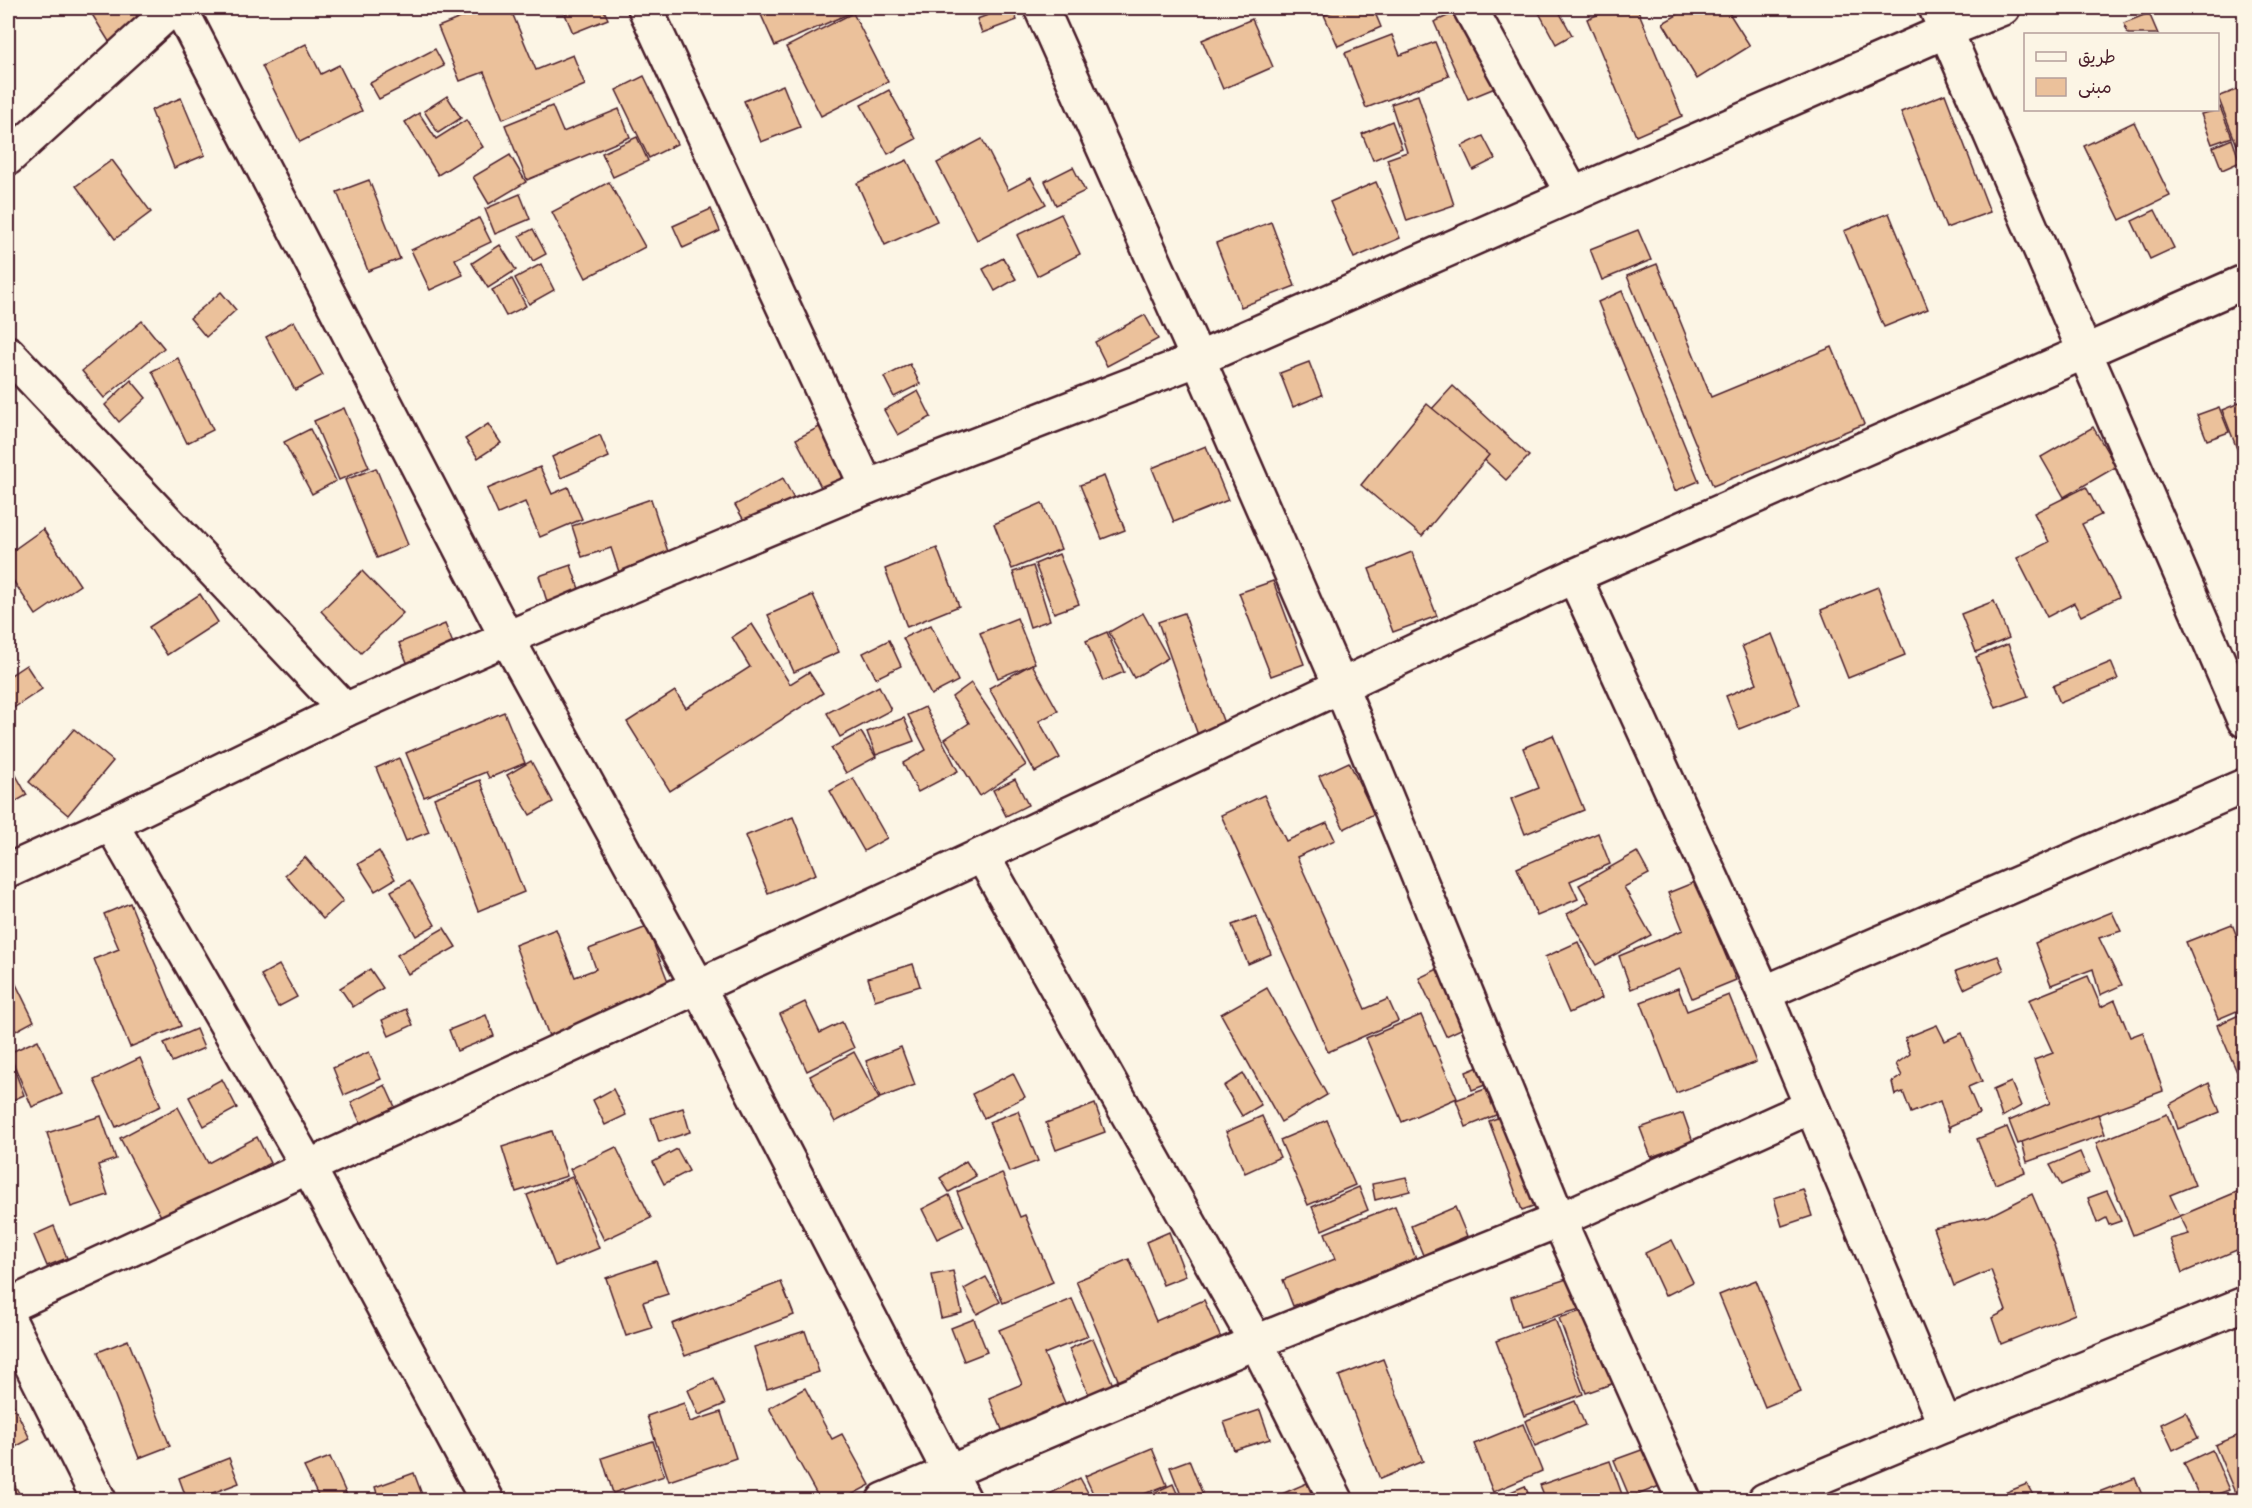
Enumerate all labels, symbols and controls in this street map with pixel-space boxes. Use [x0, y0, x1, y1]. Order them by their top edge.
legend [2024, 33, 2219, 111]
text: طريق [2078, 49, 2116, 70]
text: مبنى [2078, 79, 2112, 100]

